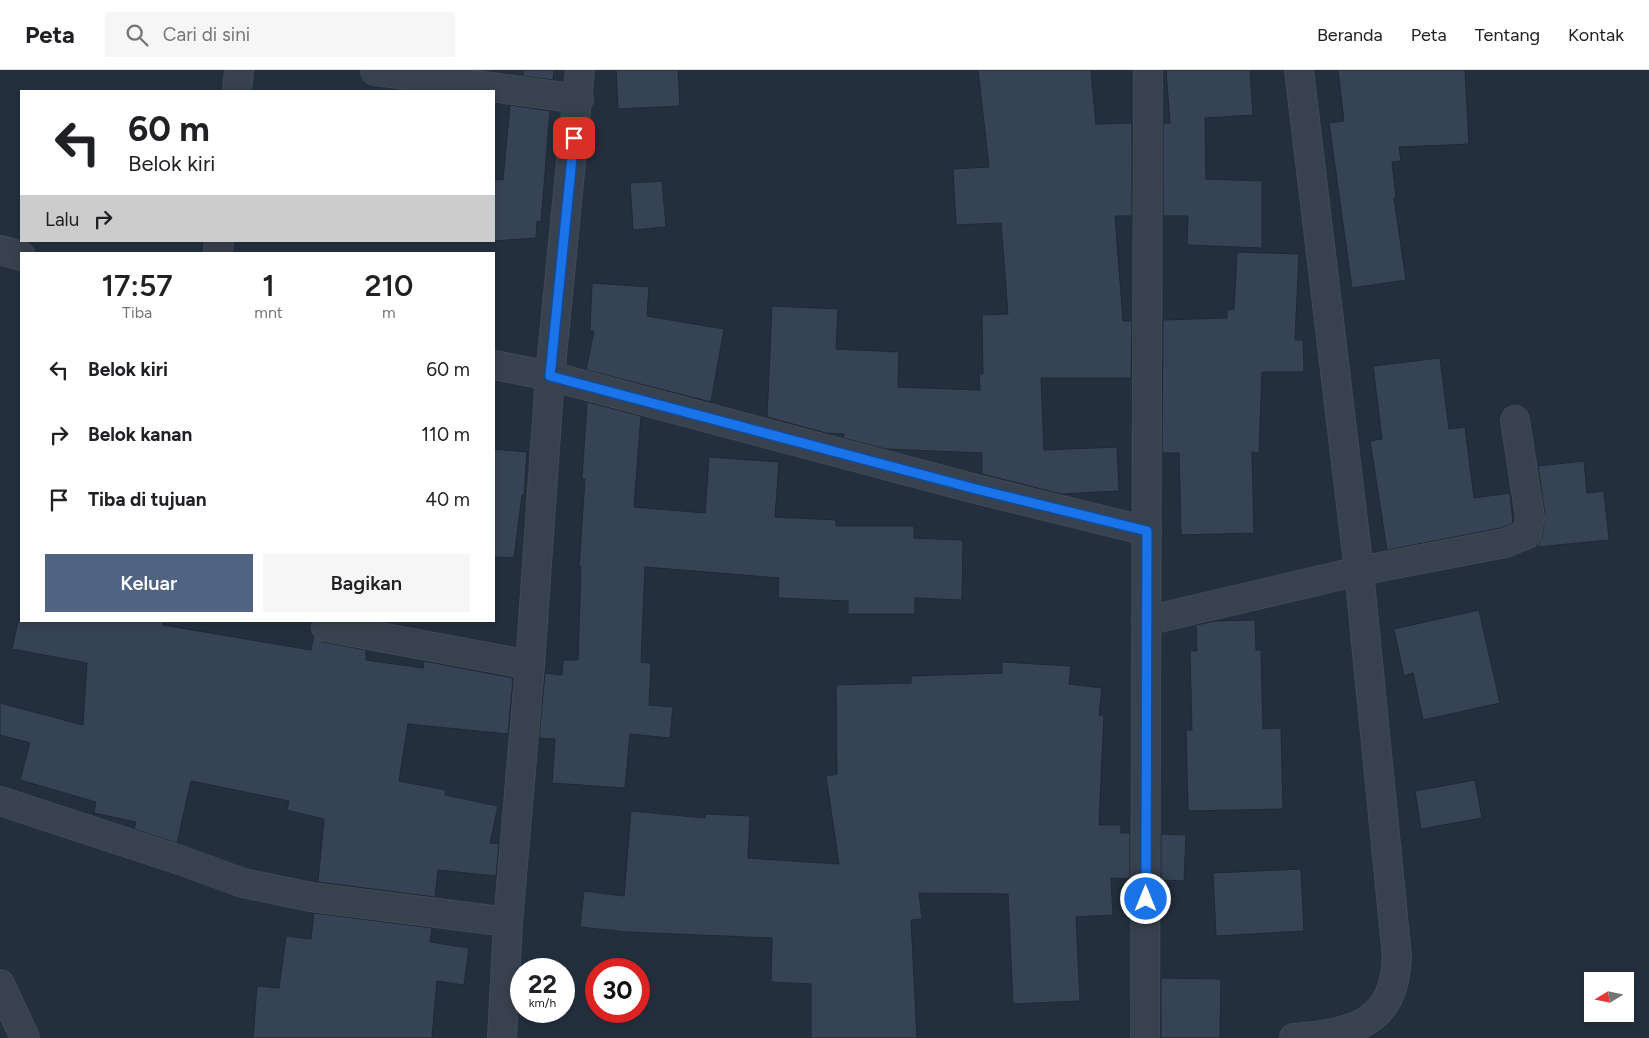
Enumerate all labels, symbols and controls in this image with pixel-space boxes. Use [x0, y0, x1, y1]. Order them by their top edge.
search box [105, 12, 455, 57]
text: Peta [25, 20, 75, 49]
icon: search [123, 21, 151, 49]
text: Cari di sini [163, 23, 250, 46]
text: Beranda [1317, 24, 1383, 46]
text: Peta [1411, 24, 1447, 46]
text: Tentang [1475, 24, 1540, 46]
text: Kontak [1568, 24, 1624, 46]
text: 60 m [128, 108, 210, 150]
icon: left [45, 110, 110, 175]
pin [553, 117, 595, 159]
icon: arrive [560, 124, 588, 152]
text: Belok kiri [128, 150, 215, 177]
icon: right [89, 205, 117, 233]
text: Lalu [45, 208, 79, 231]
text: 17:57 [102, 267, 173, 304]
text: 1 [262, 267, 275, 304]
text: 210 [364, 267, 413, 304]
text: Tiba [122, 303, 152, 322]
text: mnt [254, 303, 283, 322]
text: m [382, 303, 396, 322]
icon: left [45, 356, 73, 384]
text: Belok kiri [88, 358, 168, 381]
text: 60 m [426, 358, 470, 381]
icon: right [45, 421, 73, 449]
text: Belok kanan [88, 423, 192, 446]
text: 110 m [421, 423, 470, 446]
icon: arrive [45, 486, 73, 514]
text: Tiba di tujuan [88, 488, 207, 511]
text: 40 m [425, 488, 470, 511]
button: Keluar [45, 554, 253, 612]
button: Bagikan [263, 554, 470, 612]
position arrow [1119, 872, 1171, 924]
speed limit sign: 30 [585, 958, 650, 1023]
text: 22 [528, 969, 557, 999]
north arrow [1584, 972, 1634, 1022]
map controls [1584, 972, 1634, 1022]
text: km/h [529, 996, 556, 1010]

